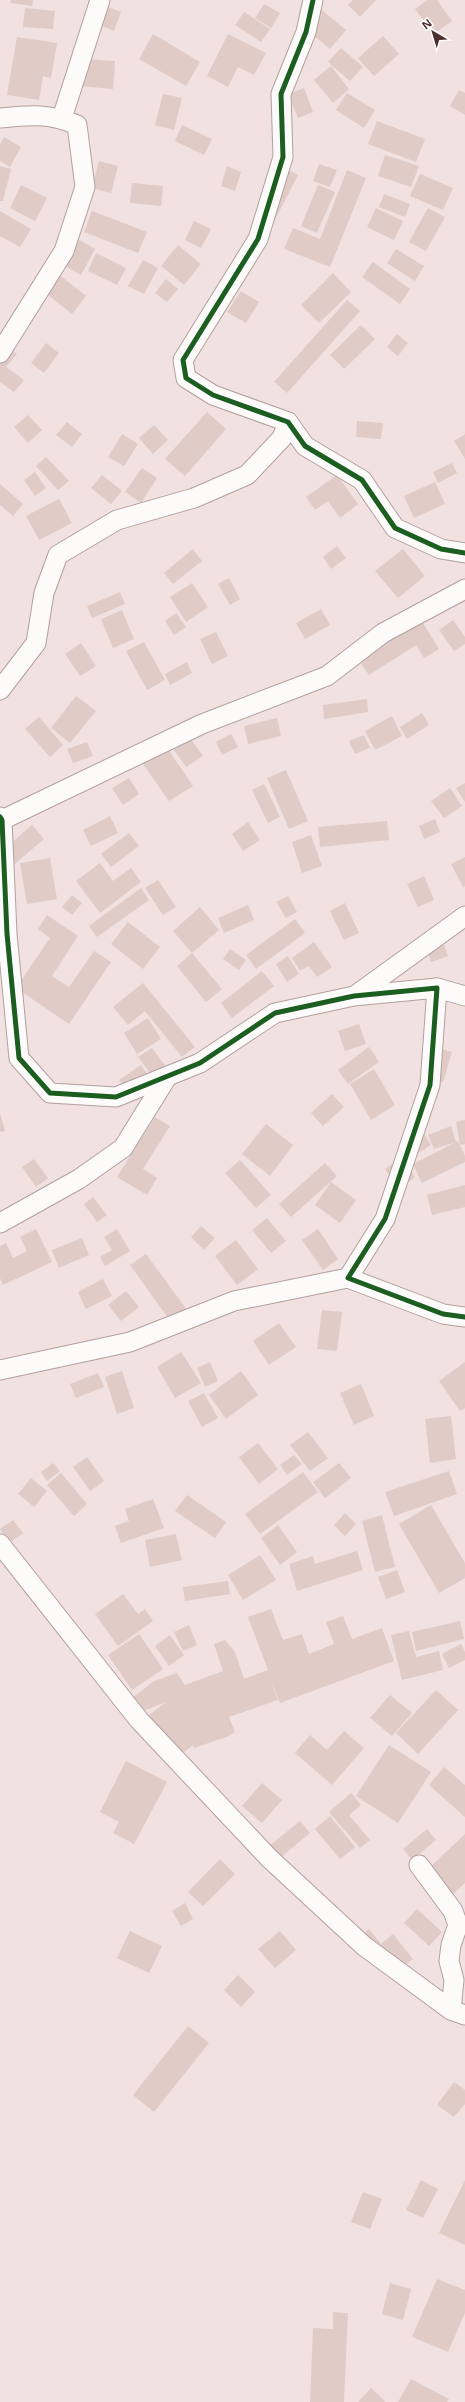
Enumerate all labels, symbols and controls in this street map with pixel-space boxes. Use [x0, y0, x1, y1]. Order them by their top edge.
north arrow [413, 12, 453, 52]
text: N [418, 15, 435, 32]

